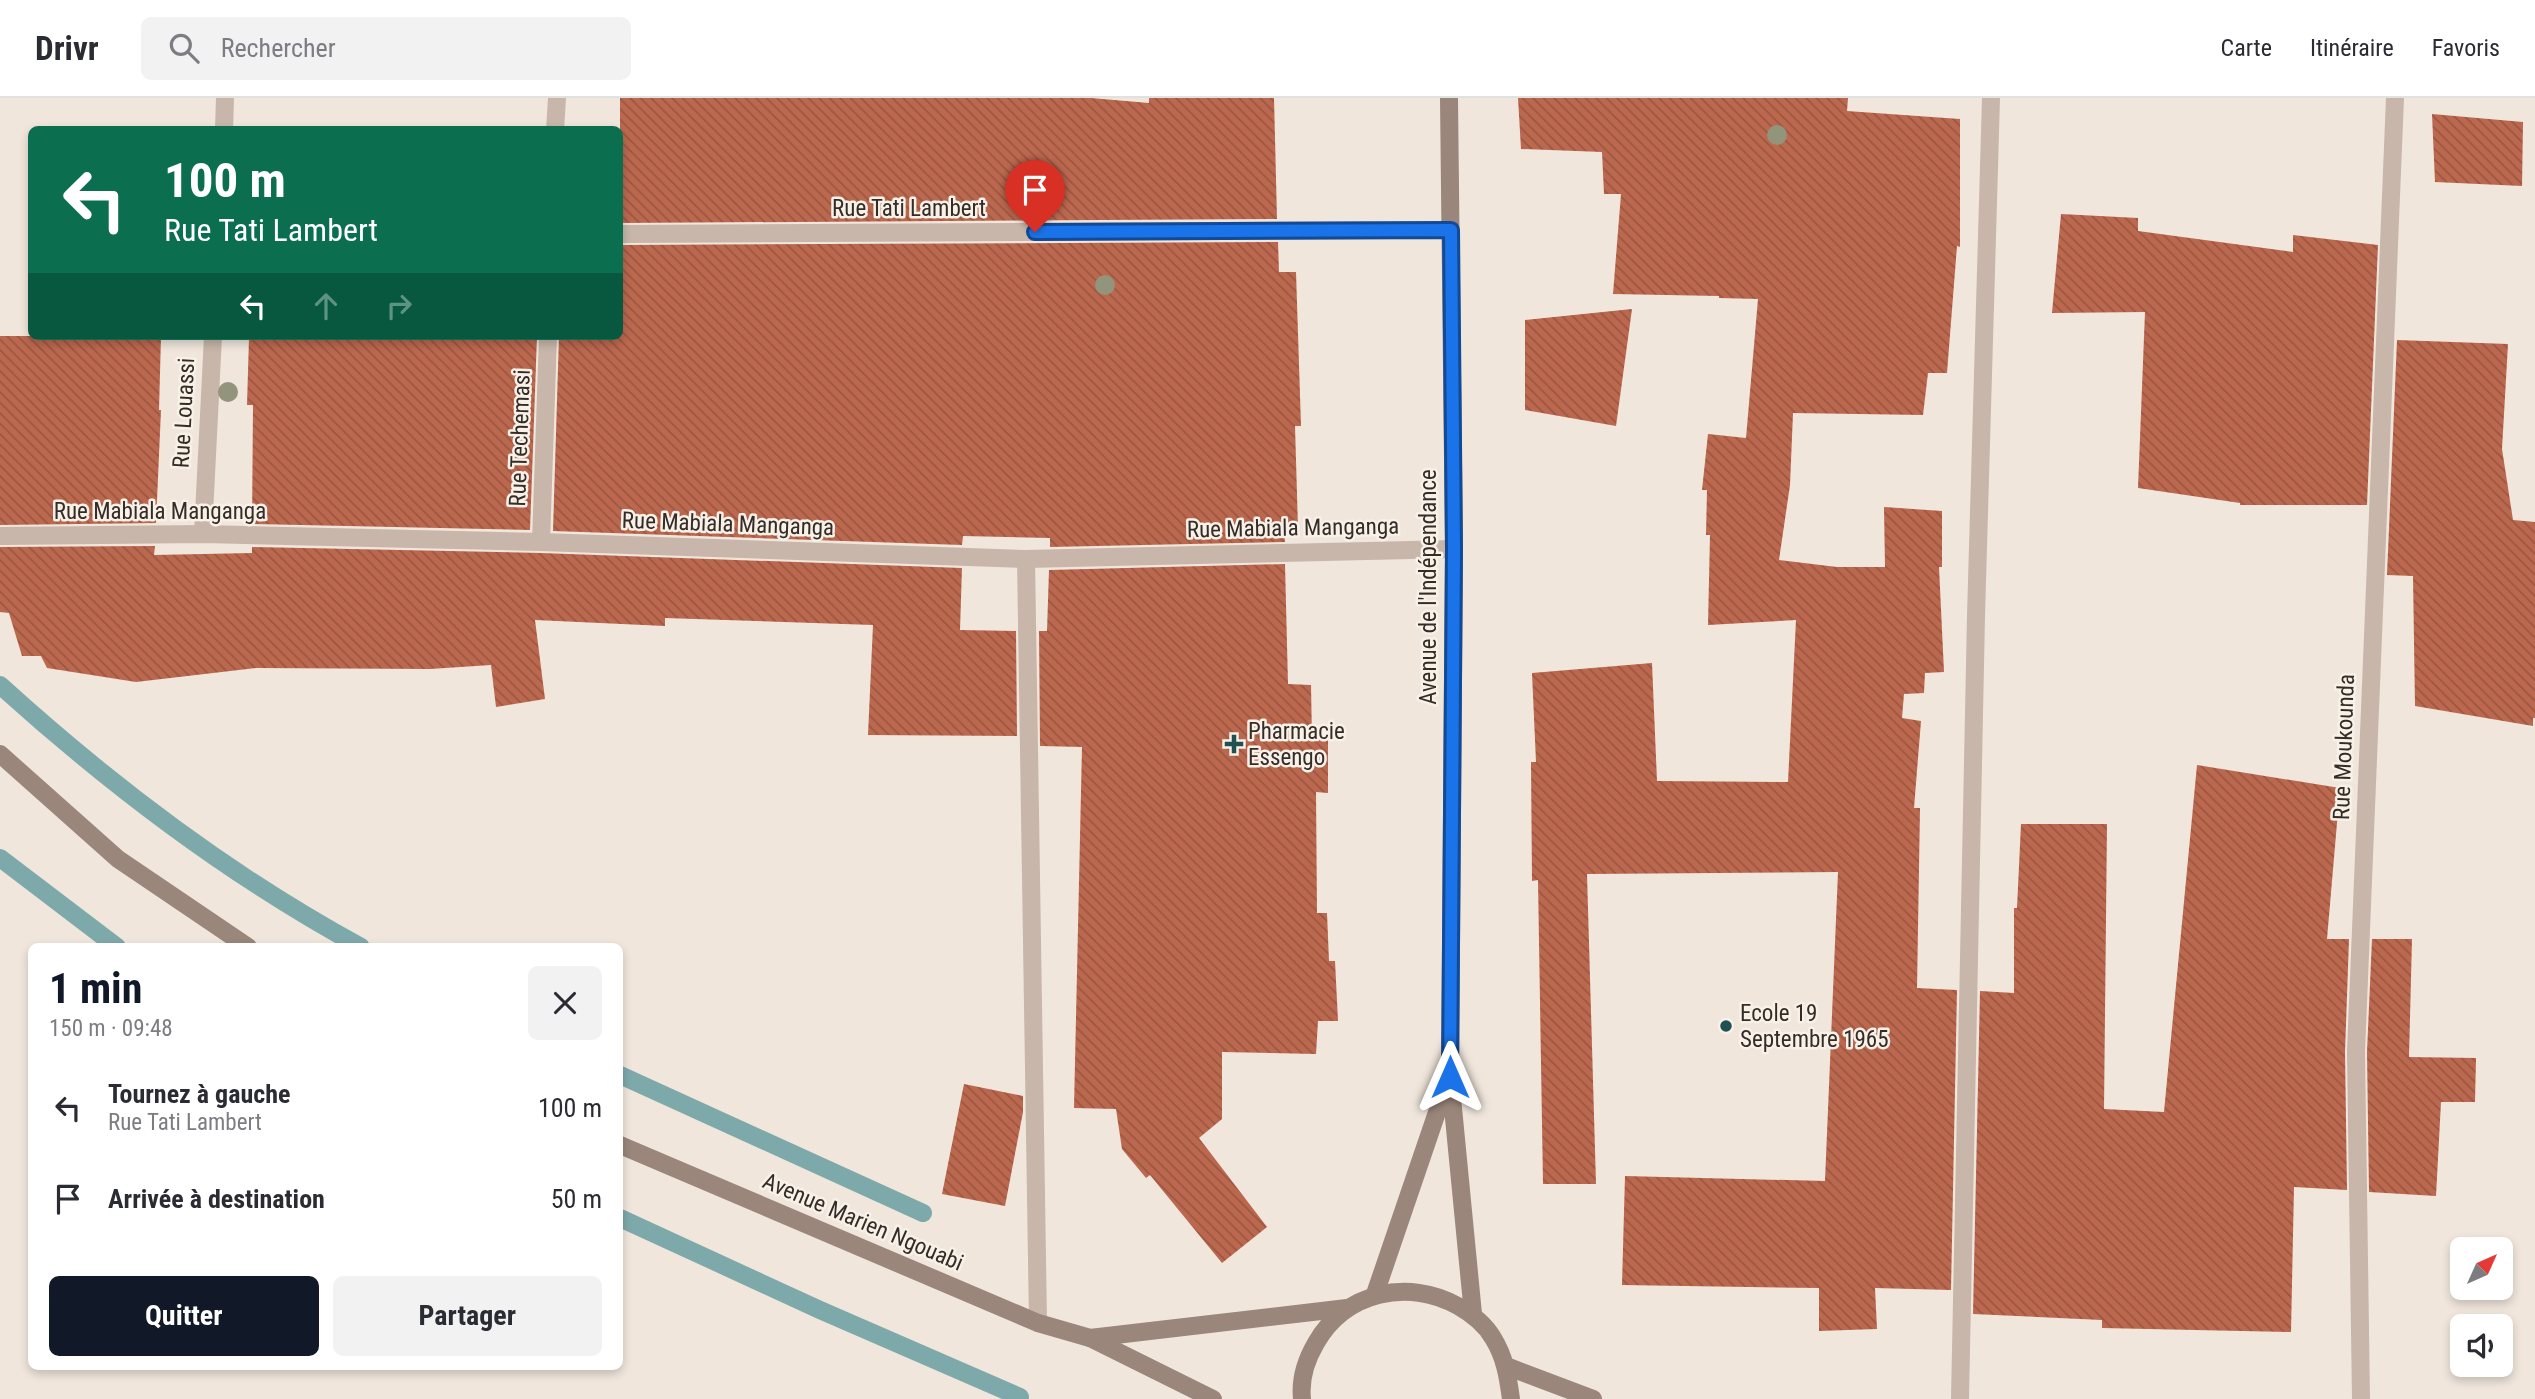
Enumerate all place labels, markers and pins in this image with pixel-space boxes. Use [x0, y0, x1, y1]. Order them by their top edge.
pin [1005, 160, 1065, 232]
place label: Pharmacie Essengo [1248, 718, 1345, 771]
marker: Pharmacie Essengo [1226, 736, 1242, 752]
place label: Ecole 19 Septembre 1965 [1740, 1000, 1889, 1053]
marker: Ecole 19 Septembre 1965 [1718, 1018, 1734, 1034]

